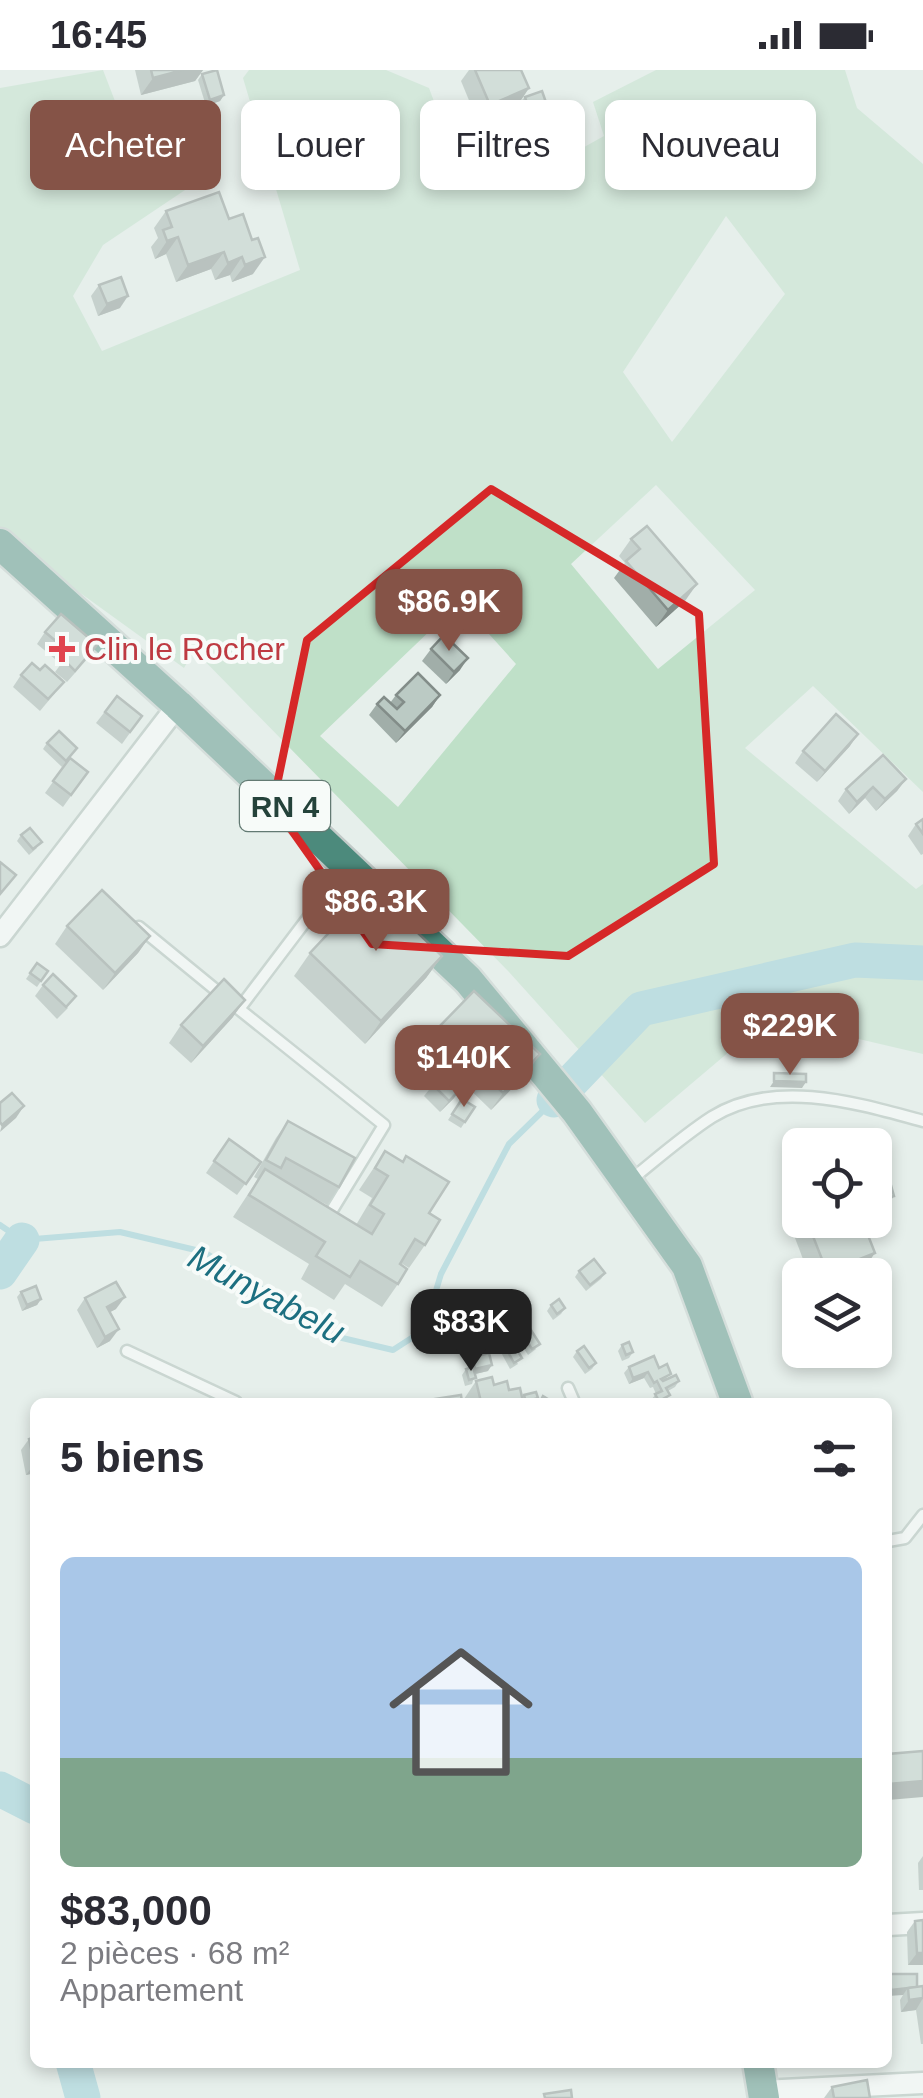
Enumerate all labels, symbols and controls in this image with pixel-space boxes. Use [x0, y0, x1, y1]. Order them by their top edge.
text: 16:45 [50, 14, 147, 56]
chip: Acheter [30, 100, 221, 190]
chip: Louer [241, 100, 400, 190]
chip: Filtres [420, 100, 585, 190]
chip: Nouveau [605, 100, 816, 190]
pin: $86.9K [368, 569, 530, 654]
text: $86.9K [397, 583, 501, 619]
place label: Clin le Rocher [84, 631, 285, 667]
marker: Clin le Rocher [49, 636, 75, 662]
road number: RN 4 [240, 781, 330, 831]
pin: $86.3K [295, 869, 457, 954]
text: $86.3K [324, 883, 428, 919]
pin: $229K [720, 993, 860, 1078]
text: $229K [743, 1007, 837, 1043]
pin: $140K [394, 1025, 534, 1110]
text: $140K [417, 1039, 511, 1075]
map controls [782, 1128, 892, 1368]
button: locate [782, 1128, 892, 1238]
water label: Munyabelu [182, 1237, 352, 1351]
button: layers [782, 1258, 892, 1368]
pin: $83K [412, 1289, 530, 1374]
text: $83K [433, 1303, 509, 1339]
icon: filters [807, 1431, 862, 1486]
text: 5 biens [60, 1434, 205, 1481]
icon: home [371, 1622, 551, 1802]
text: $83,000 [60, 1887, 212, 1934]
text: 2 pièces · 68 m² [60, 1935, 289, 1971]
text: Appartement [60, 1972, 243, 2008]

